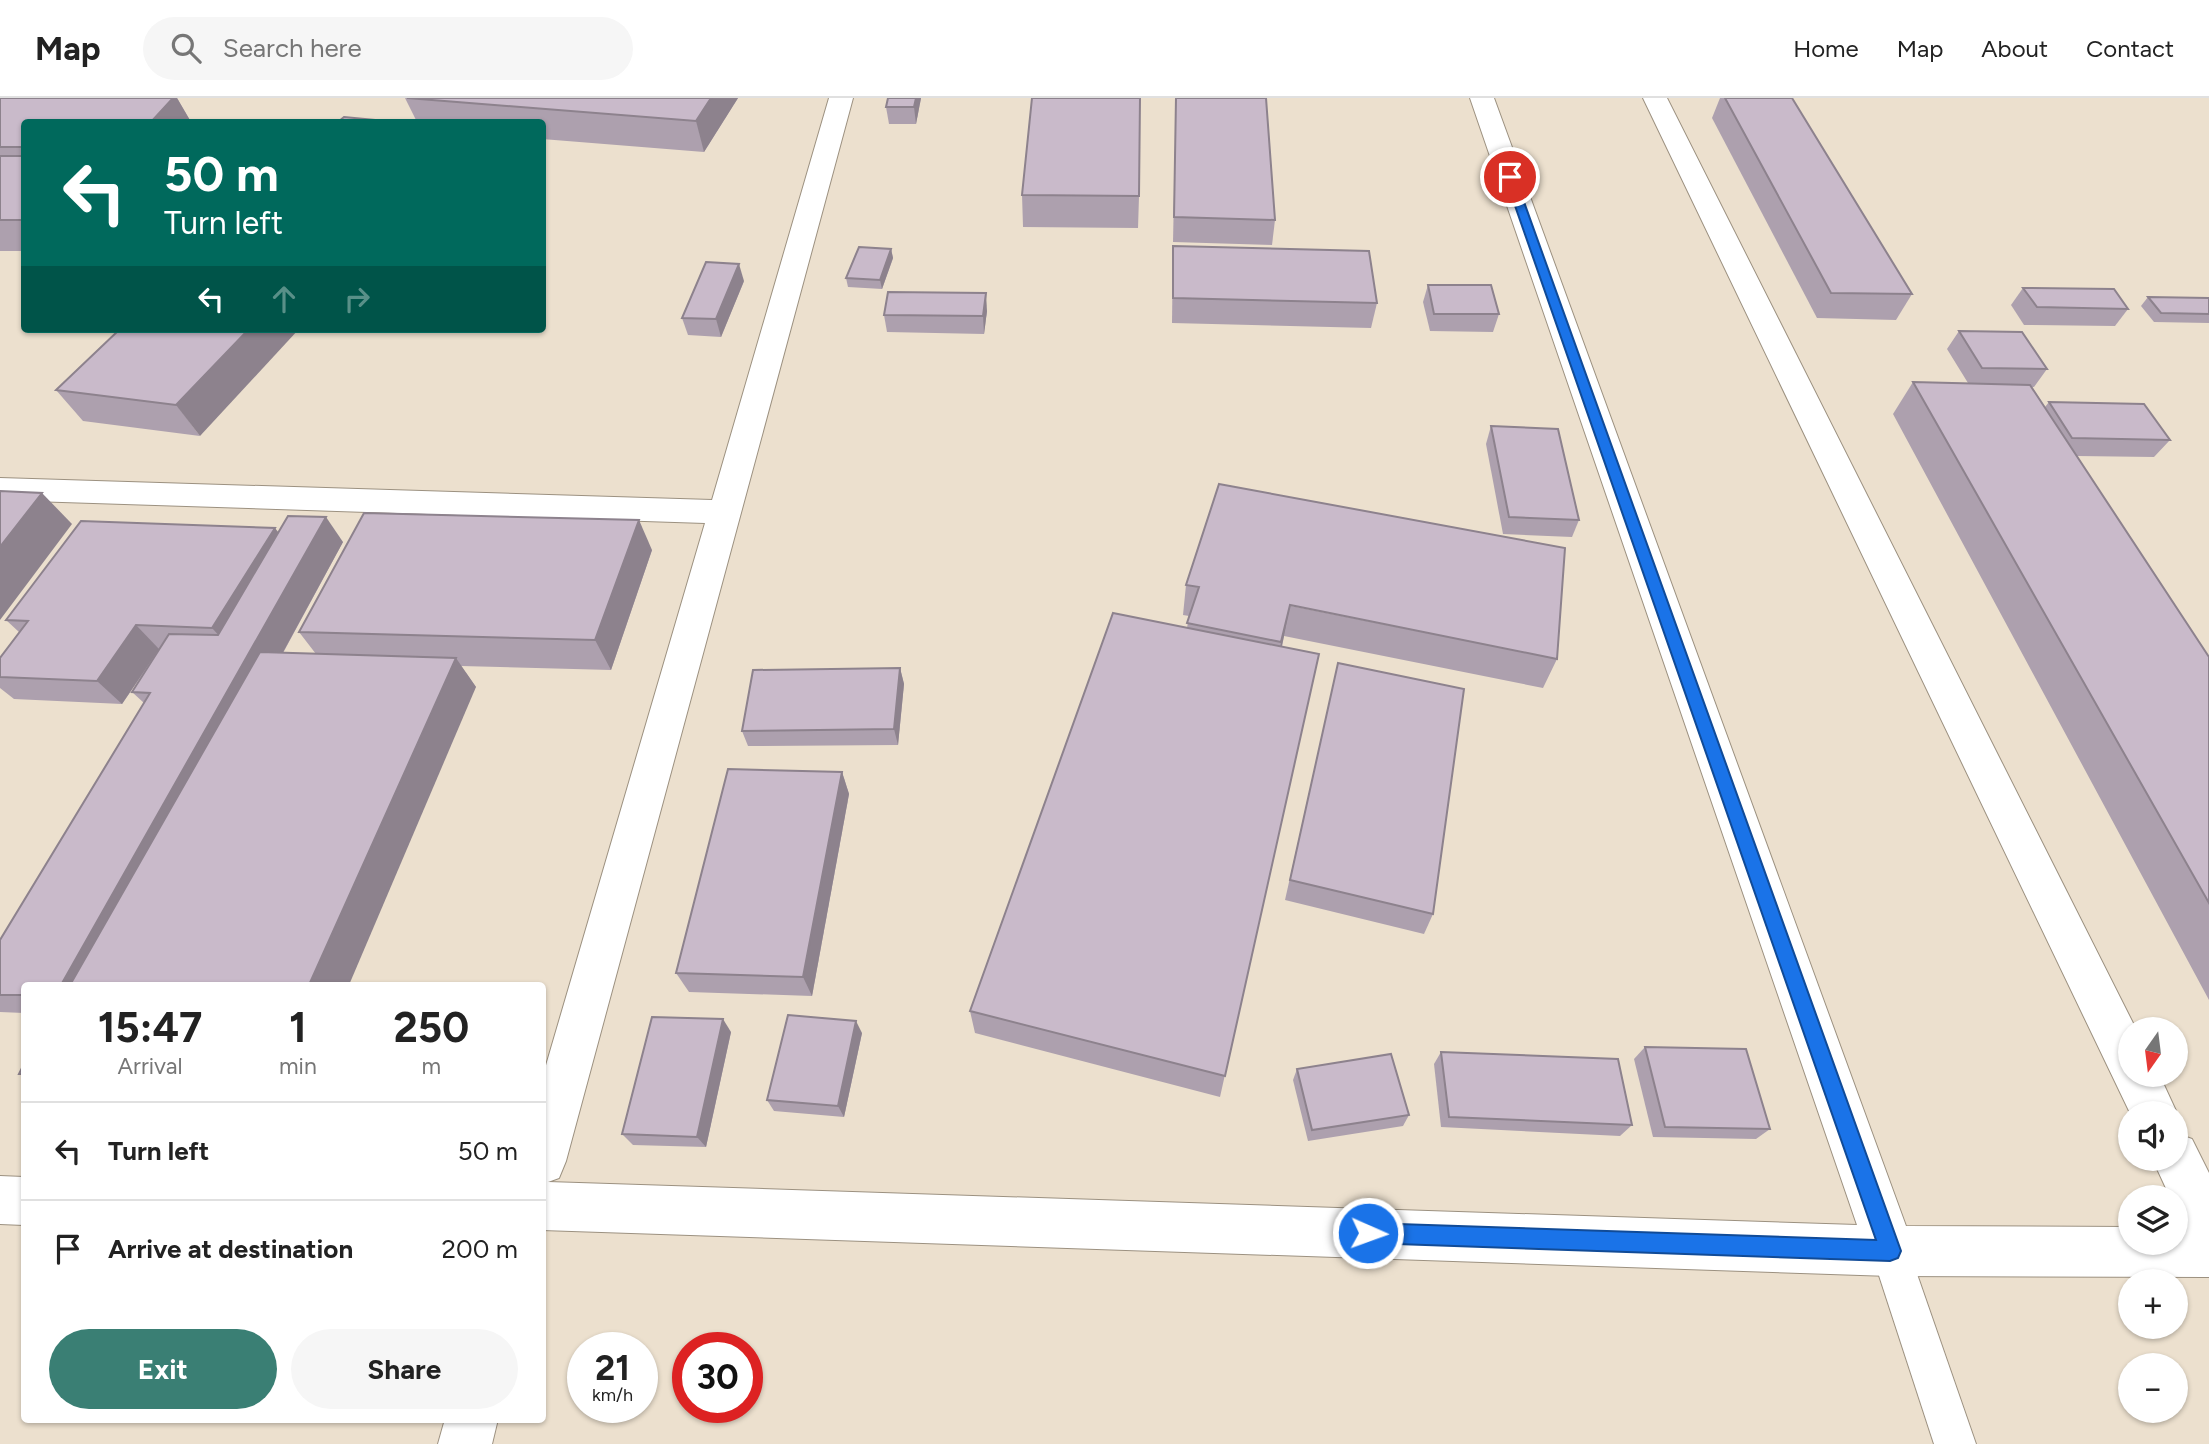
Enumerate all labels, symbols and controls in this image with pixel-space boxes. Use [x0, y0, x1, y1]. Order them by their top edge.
search box [143, 17, 633, 80]
text: Map [35, 29, 101, 68]
icon: search [167, 29, 205, 67]
text: Search here [223, 32, 362, 64]
text: Home [1793, 34, 1859, 63]
text: Map [1897, 34, 1943, 63]
text: About [1981, 34, 2048, 63]
text: Contact [2086, 34, 2174, 63]
text: 50 m [164, 144, 279, 203]
icon: left [49, 147, 140, 238]
pin [1480, 147, 1540, 207]
icon: arrive [1491, 158, 1529, 196]
text: Turn left [164, 204, 283, 242]
icon: left [192, 280, 230, 318]
icon: ahead [265, 280, 303, 318]
icon: right [338, 280, 376, 318]
text: 15:47 [98, 1002, 202, 1053]
text: 1 [289, 1002, 307, 1053]
text: 250 [393, 1002, 469, 1053]
north arrow [2118, 1017, 2188, 1087]
map controls [2118, 1017, 2188, 1423]
text: Arrival [118, 1052, 182, 1080]
text: min [279, 1052, 317, 1080]
text: m [422, 1052, 441, 1080]
button: sound [2118, 1101, 2188, 1171]
icon: left [49, 1132, 87, 1170]
text: Turn left [108, 1135, 209, 1167]
text: 50 m [458, 1135, 518, 1167]
button: layers [2118, 1185, 2188, 1255]
position arrow [1331, 1196, 1405, 1270]
icon: arrive [49, 1230, 87, 1268]
text: Arrive at destination [108, 1233, 353, 1265]
text: 200 m [442, 1233, 518, 1265]
button: + [2118, 1269, 2188, 1339]
button: Exit [49, 1329, 277, 1409]
button: Share [291, 1329, 518, 1409]
speed limit sign: 30 [672, 1332, 763, 1423]
text: 21 [595, 1347, 630, 1389]
button: − [2118, 1353, 2188, 1423]
text: km/h [592, 1384, 633, 1406]

